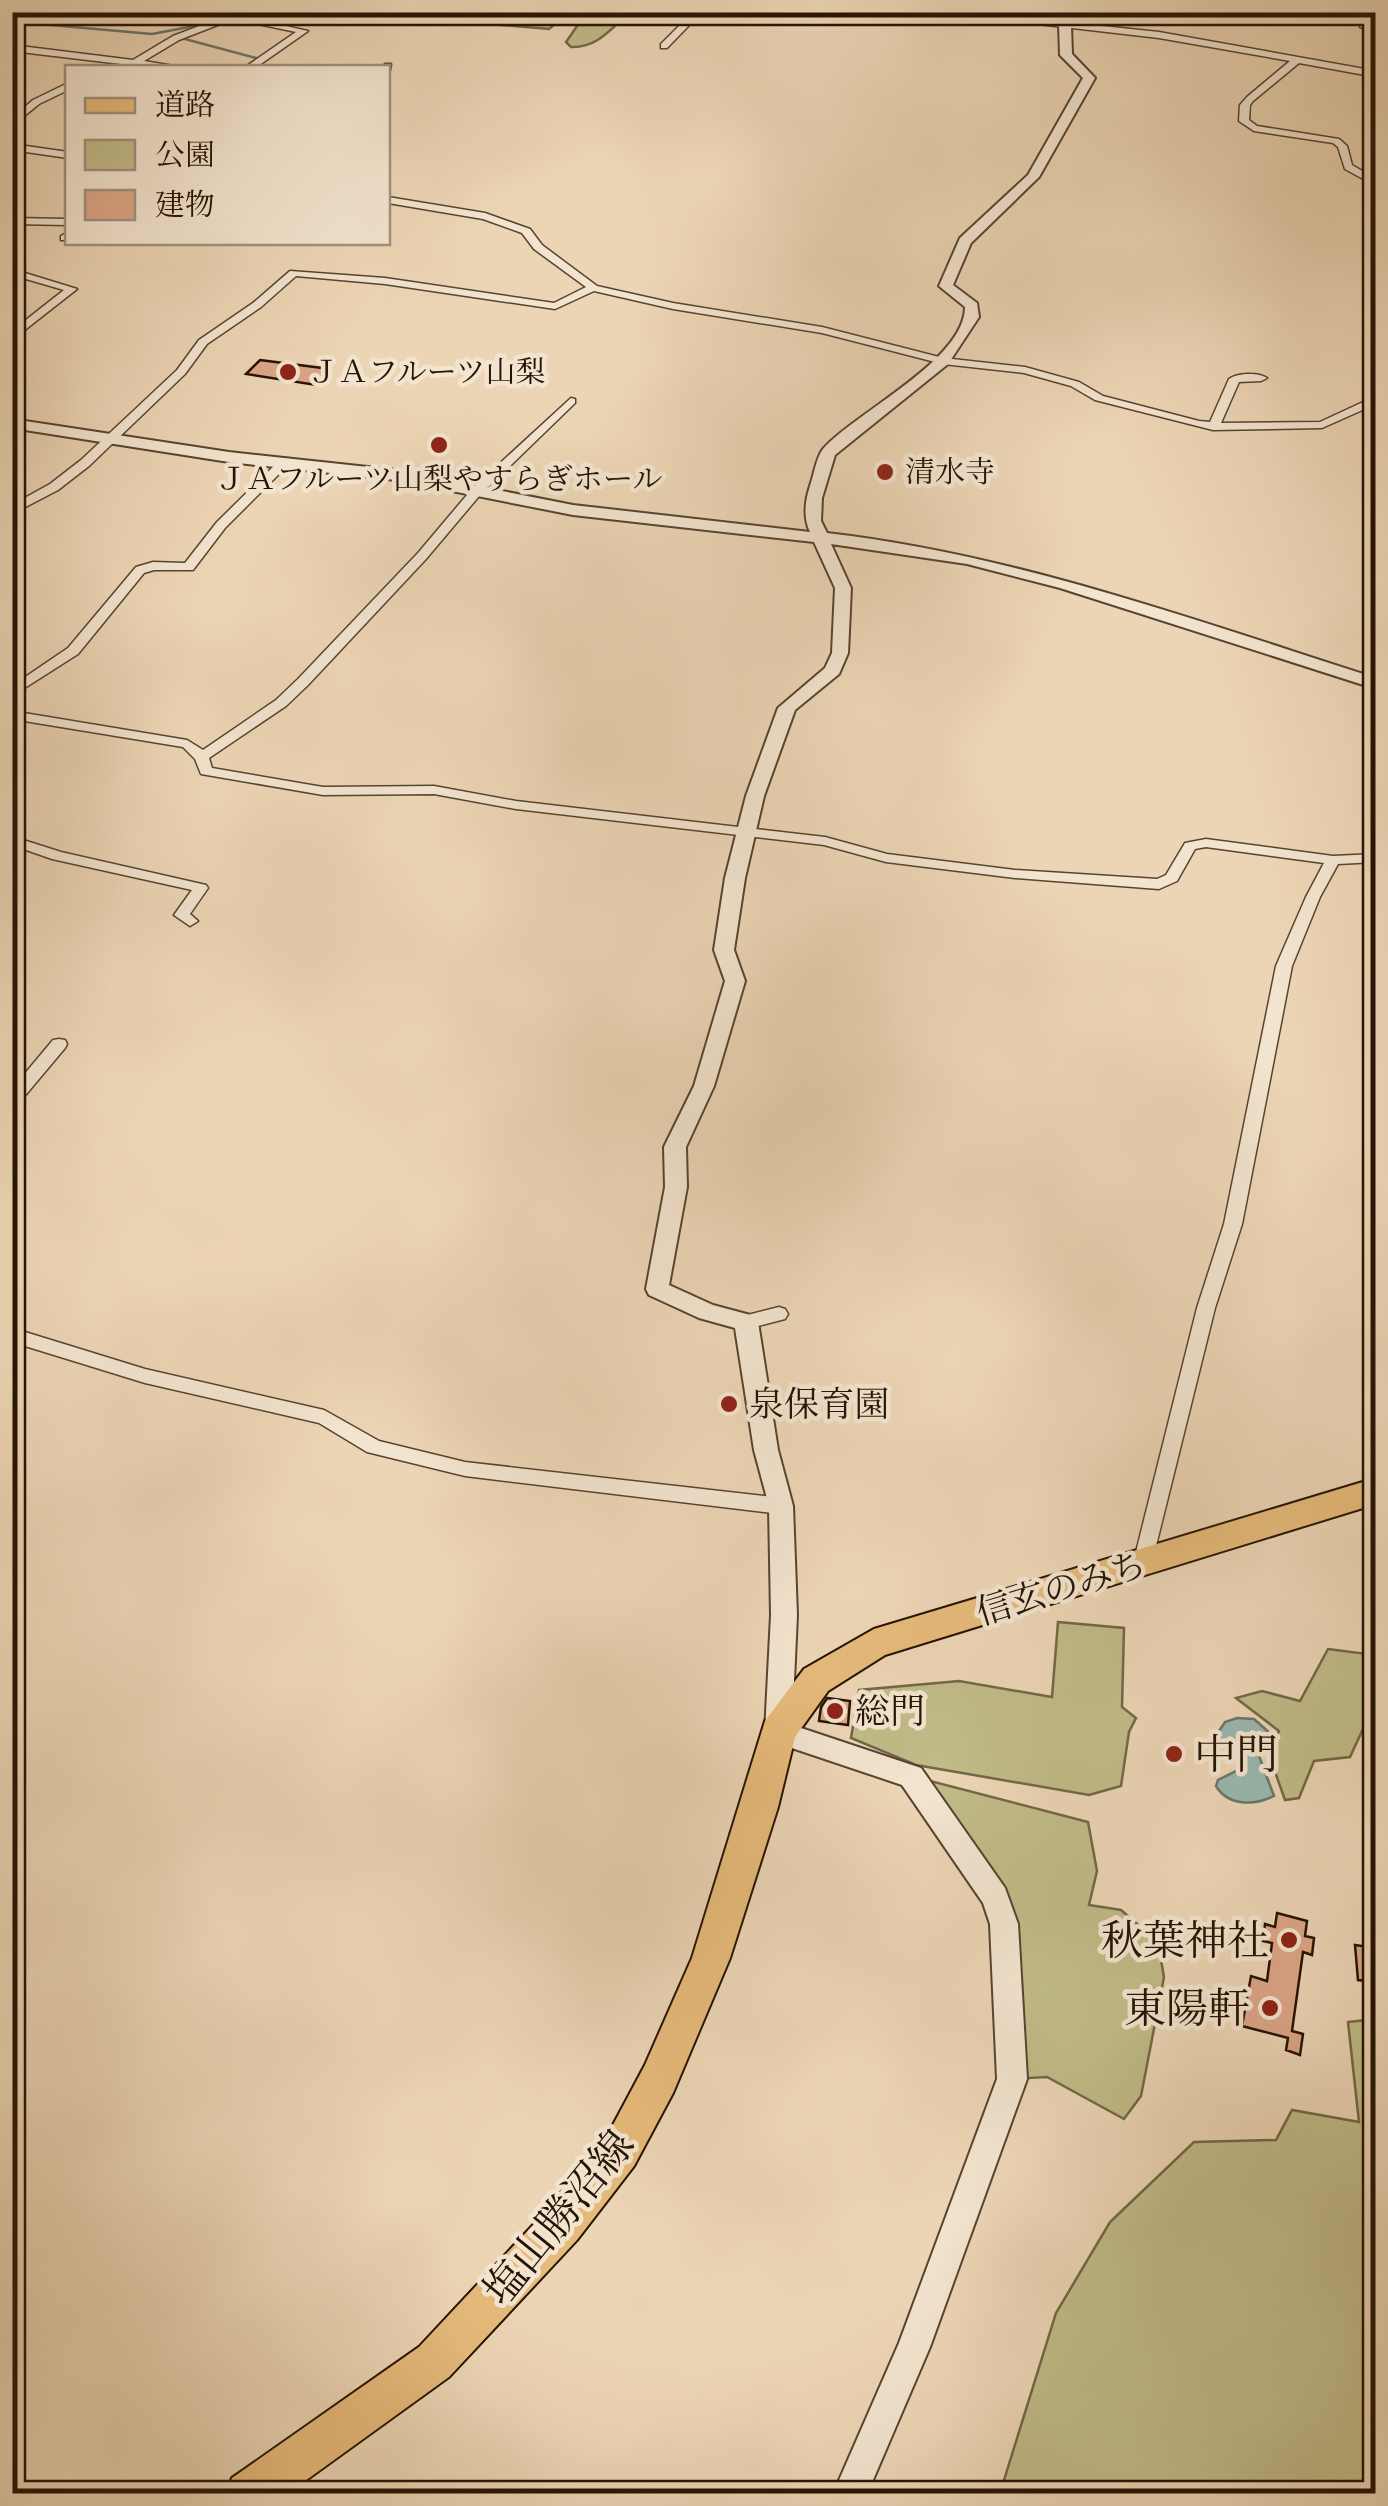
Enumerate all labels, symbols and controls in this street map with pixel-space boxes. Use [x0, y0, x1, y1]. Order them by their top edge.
legend [65, 65, 390, 245]
text: 道路 [155, 85, 215, 124]
text: 公園 [155, 135, 215, 174]
text: 建物 [155, 185, 215, 224]
place label: ＪＡフルーツ山梨 [308, 352, 546, 391]
marker: ＪＡフルーツ山梨 [277, 361, 299, 383]
marker: ＪＡフルーツ山梨やすらぎホール [428, 434, 450, 456]
place label: 清水寺 [905, 452, 995, 491]
place label: ＪＡフルーツ山梨やすらぎホール [216, 459, 663, 498]
marker: 清水寺 [874, 461, 896, 483]
place label: 泉保育園 [749, 1381, 889, 1426]
marker: 泉保育園 [718, 1393, 740, 1415]
street label: 信玄のみち [971, 1540, 1151, 1635]
place label: 総門 [855, 1688, 925, 1733]
marker: 総門 [824, 1700, 846, 1722]
place label: 中門 [1194, 1727, 1278, 1782]
marker: 中門 [1163, 1743, 1185, 1765]
place label: 秋葉神社 [1101, 1913, 1269, 1968]
marker: 秋葉神社 [1278, 1929, 1300, 1951]
place label: 東陽軒 [1124, 1981, 1250, 2036]
marker: 東陽軒 [1259, 1997, 1281, 2019]
street label: 塩山勝沼線 [471, 2118, 646, 2316]

